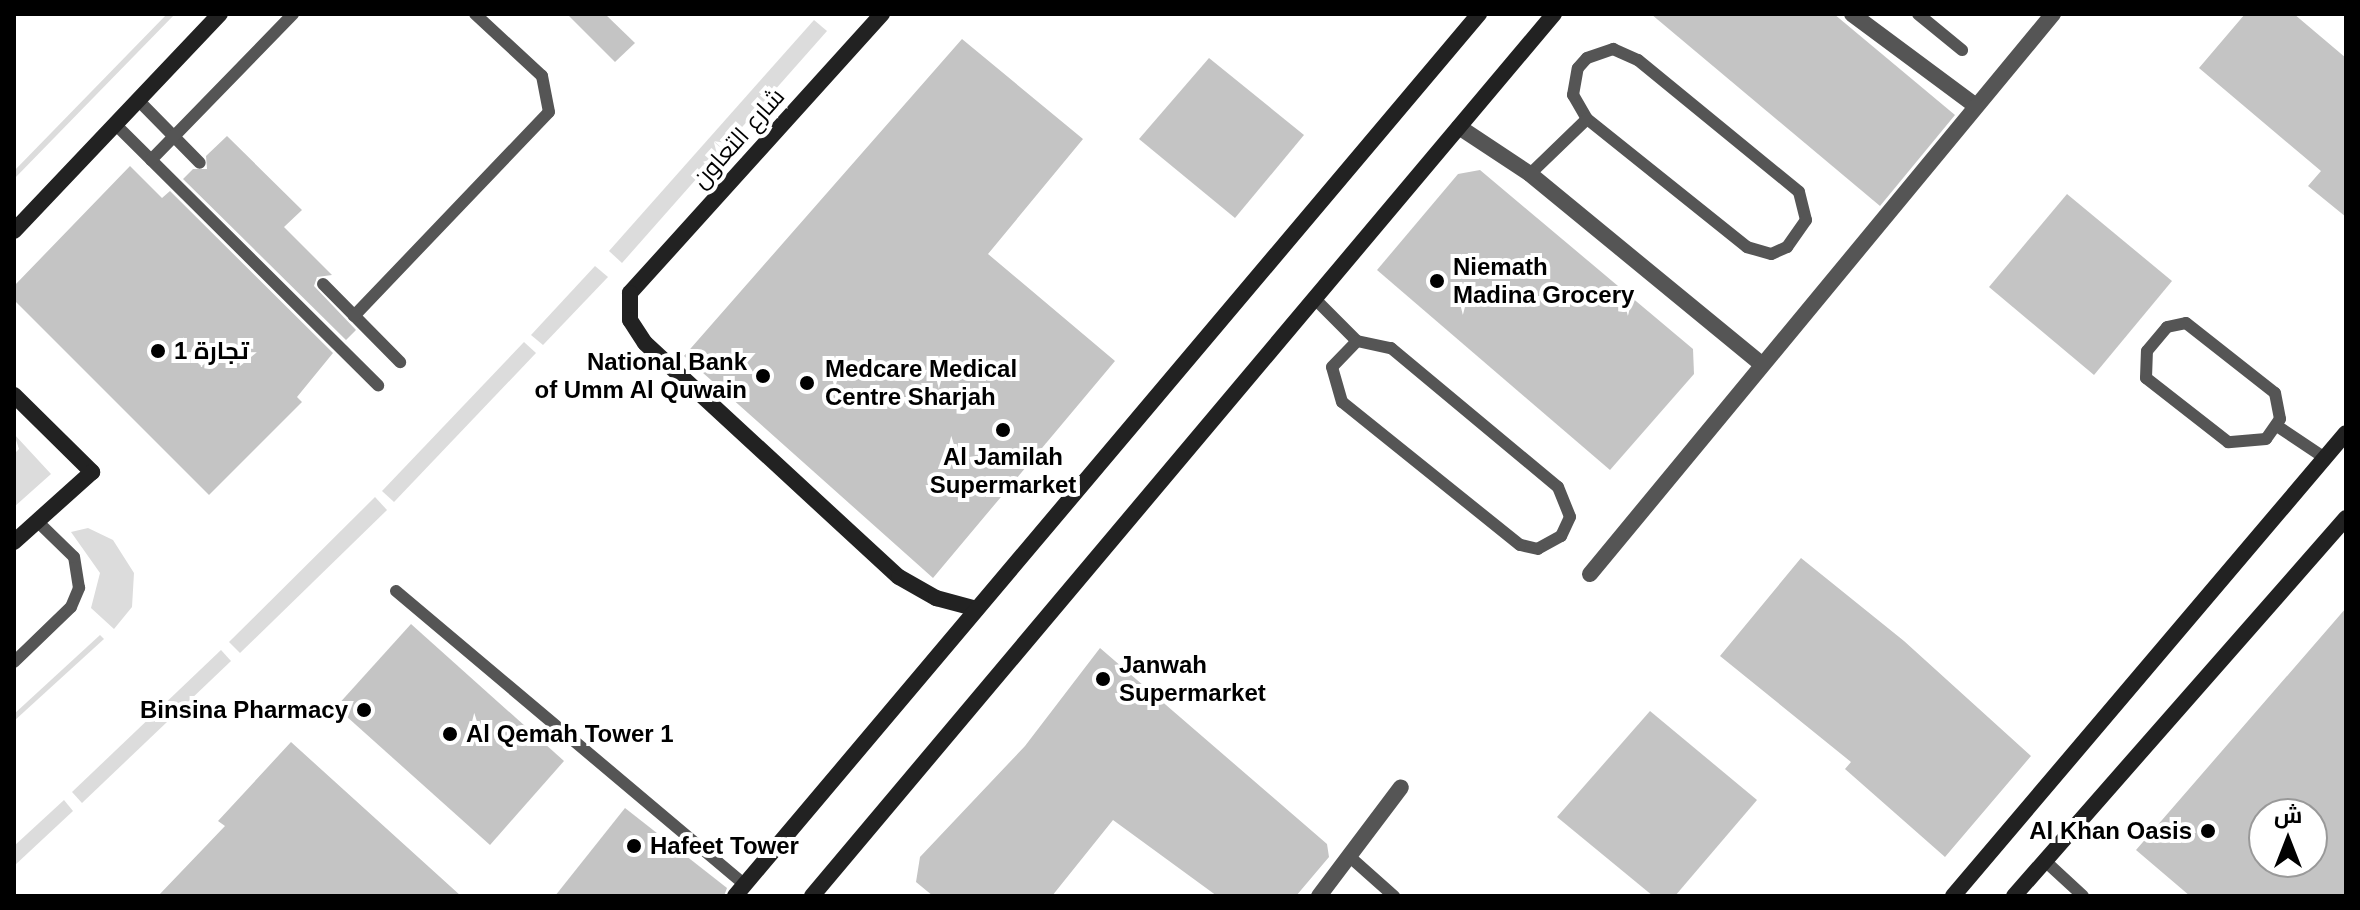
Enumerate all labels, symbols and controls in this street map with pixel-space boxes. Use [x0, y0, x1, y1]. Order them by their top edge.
street label: شارع التعاون [686, 82, 790, 194]
place label: Niemath Madina Grocery [1453, 253, 1634, 309]
marker: Niemath Madina Grocery [1428, 272, 1446, 290]
place label: تجارة 1 [174, 337, 249, 365]
marker: تجارة 1 [149, 342, 167, 360]
place label: National Bank of Umm Al Quwain [534, 348, 747, 404]
place label: Medcare Medical Centre Sharjah [825, 355, 1017, 411]
marker: National Bank of Umm Al Quwain [754, 367, 772, 385]
marker: Medcare Medical Centre Sharjah [796, 372, 818, 394]
marker: Al Jamilah Supermarket [994, 421, 1012, 439]
place label: Al Jamilah Supermarket [930, 443, 1076, 499]
place label: Janwah Supermarket [1119, 651, 1266, 707]
marker: Janwah Supermarket [1094, 670, 1112, 688]
place label: Binsina Pharmacy [140, 696, 348, 724]
marker: Binsina Pharmacy [355, 701, 373, 719]
place label: Al Qemah Tower 1 [466, 720, 674, 748]
marker: Al Qemah Tower 1 [441, 725, 459, 743]
north arrow [2248, 798, 2328, 878]
text: ش [2274, 803, 2302, 828]
place label: Al Khan Oasis [2029, 817, 2192, 845]
marker: Al Khan Oasis [2199, 822, 2217, 840]
place label: Hafeet Tower [650, 832, 799, 860]
marker: Hafeet Tower [625, 837, 643, 855]

